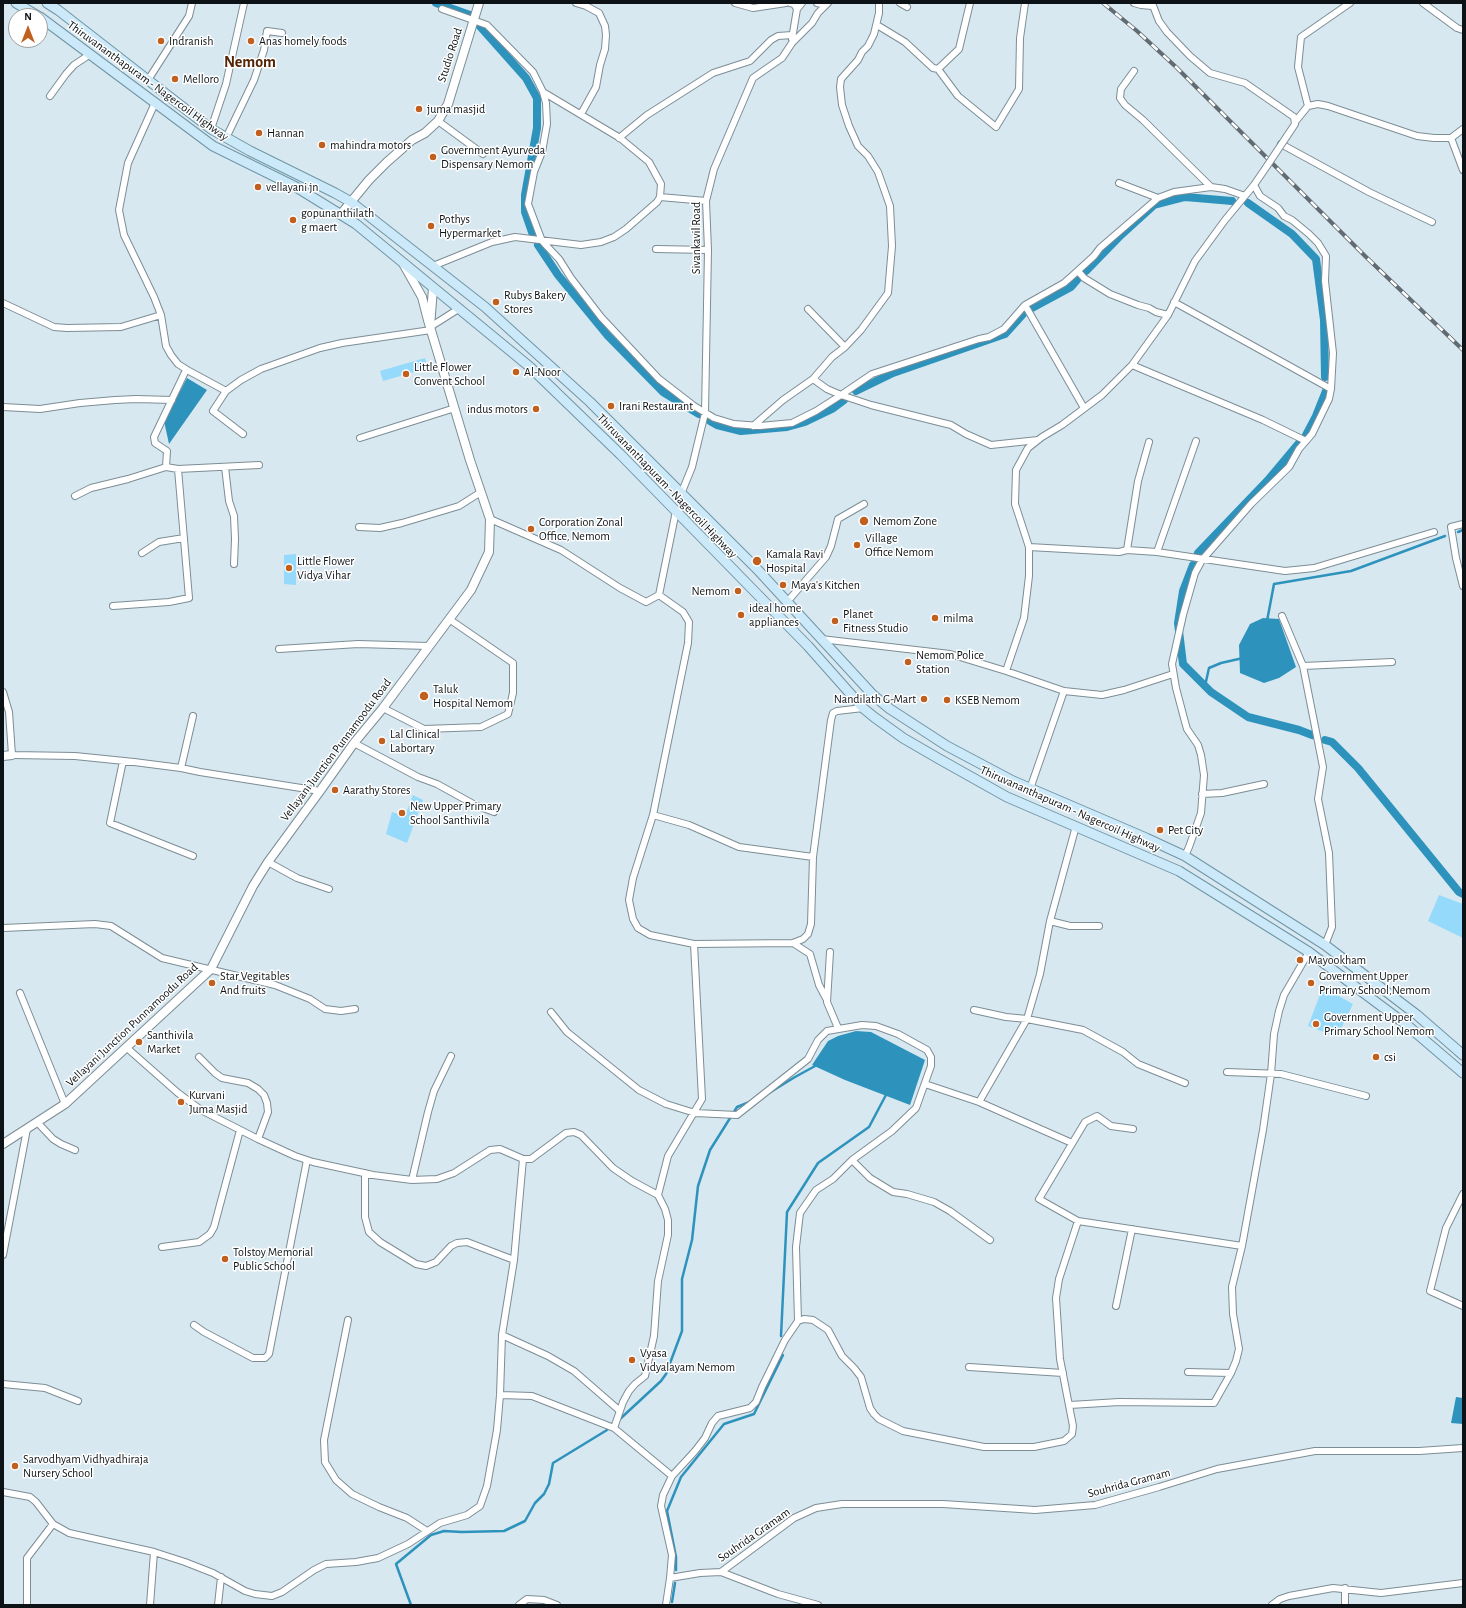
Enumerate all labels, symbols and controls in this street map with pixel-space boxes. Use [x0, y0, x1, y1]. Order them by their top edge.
north arrow [8, 8, 48, 48]
text: N [24, 11, 32, 22]
street label: Thiruvananthapuram - Nagercoil Highway [65, 18, 231, 144]
street label: Studio Road [434, 26, 466, 84]
place label: Indranish [169, 34, 213, 48]
place label: Anas homely foods [259, 34, 347, 48]
marker: Indranish [156, 36, 166, 46]
marker: Anas homely foods [246, 36, 256, 46]
district label: Nemom [224, 52, 276, 72]
place label: Melloro [183, 72, 219, 86]
marker: Melloro [170, 74, 180, 84]
place label: juma masjid [427, 102, 485, 116]
marker: juma masjid [414, 104, 424, 114]
place label: Hannan [267, 126, 304, 140]
marker: Hannan [254, 128, 264, 138]
place label: mahindra motors [330, 138, 411, 152]
marker: mahindra motors [317, 140, 327, 150]
place label: Government Ayurveda Dispensary Nemom [441, 143, 545, 171]
marker: Government Ayurveda Dispensary Nemom [428, 152, 438, 162]
place label: vellayani jn [266, 180, 319, 194]
marker: vellayani jn [253, 182, 263, 192]
street label: Sivankavil Road [689, 202, 703, 274]
place label: gopunanthilath g maert [301, 206, 374, 234]
place label: Pothys Hypermarket [439, 212, 501, 240]
marker: gopunanthilath g maert [288, 215, 298, 225]
marker: Pothys Hypermarket [426, 221, 436, 231]
place label: Rubys Bakery Stores [504, 288, 566, 316]
marker: Rubys Bakery Stores [491, 297, 501, 307]
place label: Little Flower Convent School [414, 360, 485, 388]
place label: Al-Noor [524, 365, 561, 379]
marker: Al-Noor [511, 367, 521, 377]
marker: Little Flower Convent School [401, 369, 411, 379]
place label: Irani Restaurant [619, 399, 693, 413]
marker: Irani Restaurant [606, 401, 616, 411]
place label: indus motors [467, 402, 528, 416]
marker: indus motors [531, 404, 541, 414]
street label: Thiruvananthapuram - Nagercoil Highway [594, 411, 740, 561]
place label: Nemom Zone [873, 514, 937, 528]
place label: Corporation Zonal Office, Nemom [539, 515, 623, 543]
marker: Nemom Zone [858, 515, 870, 527]
marker: Corporation Zonal Office, Nemom [526, 524, 536, 534]
place label: Village Office Nemom [865, 531, 933, 559]
marker: Village Office Nemom [852, 540, 862, 550]
place label: Kamala Ravi Hospital [766, 547, 823, 575]
place label: Little Flower Vidya Vihar [297, 554, 354, 582]
marker: Kamala Ravi Hospital [751, 555, 763, 567]
marker: Little Flower Vidya Vihar [284, 563, 294, 573]
place label: Maya's Kitchen [791, 578, 860, 592]
marker: Maya's Kitchen [778, 580, 788, 590]
place label: Nemom [692, 584, 730, 598]
marker: Nemom [733, 586, 743, 596]
place label: ideal home appliances [749, 601, 801, 629]
place label: Planet Fitness Studio [843, 607, 908, 635]
marker: ideal home appliances [736, 610, 746, 620]
place label: milma [943, 611, 974, 625]
marker: milma [930, 613, 940, 623]
marker: Planet Fitness Studio [830, 616, 840, 626]
place label: Nemom Police Station [916, 648, 984, 676]
marker: Nemom Police Station [903, 657, 913, 667]
street label: Vellayani Junction Punnamoodu Road [278, 676, 394, 824]
place label: Taluk Hospital Nemom [433, 682, 513, 710]
marker: Taluk Hospital Nemom [418, 690, 430, 702]
place label: Nandilath G-Mart [834, 692, 916, 706]
place label: KSEB Nemom [955, 693, 1020, 707]
marker: Nandilath G-Mart [919, 694, 929, 704]
marker: KSEB Nemom [942, 695, 952, 705]
place label: Lal Clinical Labortary [390, 727, 440, 755]
marker: Lal Clinical Labortary [377, 736, 387, 746]
street label: Thiruvananthapuram - Nagercoil Highway [978, 763, 1162, 855]
place label: Aarathy Stores [343, 783, 411, 797]
marker: Aarathy Stores [330, 785, 340, 795]
place label: New Upper Primary School Santhivila [410, 799, 501, 827]
marker: New Upper Primary School Santhivila [397, 808, 407, 818]
place label: Pet City [1168, 823, 1203, 837]
marker: Pet City [1155, 825, 1165, 835]
place label: Mayookham [1308, 953, 1366, 967]
marker: Mayookham [1295, 955, 1305, 965]
street label: Vellayani Junction Punnamoodu Road [63, 960, 201, 1090]
place label: Star Vegitables And fruits [220, 969, 290, 997]
place label: Government Upper Primary School,Nemom [1319, 969, 1430, 997]
marker: Star Vegitables And fruits [207, 978, 217, 988]
marker: Government Upper Primary School,Nemom [1306, 978, 1316, 988]
place label: Government Upper Primary School Nemom [1324, 1010, 1434, 1038]
marker: Government Upper Primary School Nemom [1311, 1019, 1321, 1029]
place label: Santhivila Market [147, 1028, 193, 1056]
marker: Santhivila Market [134, 1037, 144, 1047]
place label: csi [1384, 1050, 1396, 1064]
marker: csi [1371, 1052, 1381, 1062]
place label: Kurvani Juma Masjid [189, 1088, 247, 1116]
marker: Kurvani Juma Masjid [176, 1097, 186, 1107]
place label: Tolstoy Memorial Public School [233, 1245, 313, 1273]
marker: Tolstoy Memorial Public School [220, 1254, 230, 1264]
place label: Vyasa Vidyalayam Nemom [640, 1346, 735, 1374]
marker: Vyasa Vidyalayam Nemom [627, 1355, 637, 1365]
place label: Sarvodhyam Vidhyadhiraja Nursery School [23, 1452, 149, 1480]
marker: Sarvodhyam Vidhyadhiraja Nursery School [10, 1461, 20, 1471]
street label: Souhrida Gramam [1086, 1465, 1172, 1501]
street label: Souhrida Gramam [715, 1505, 793, 1565]

